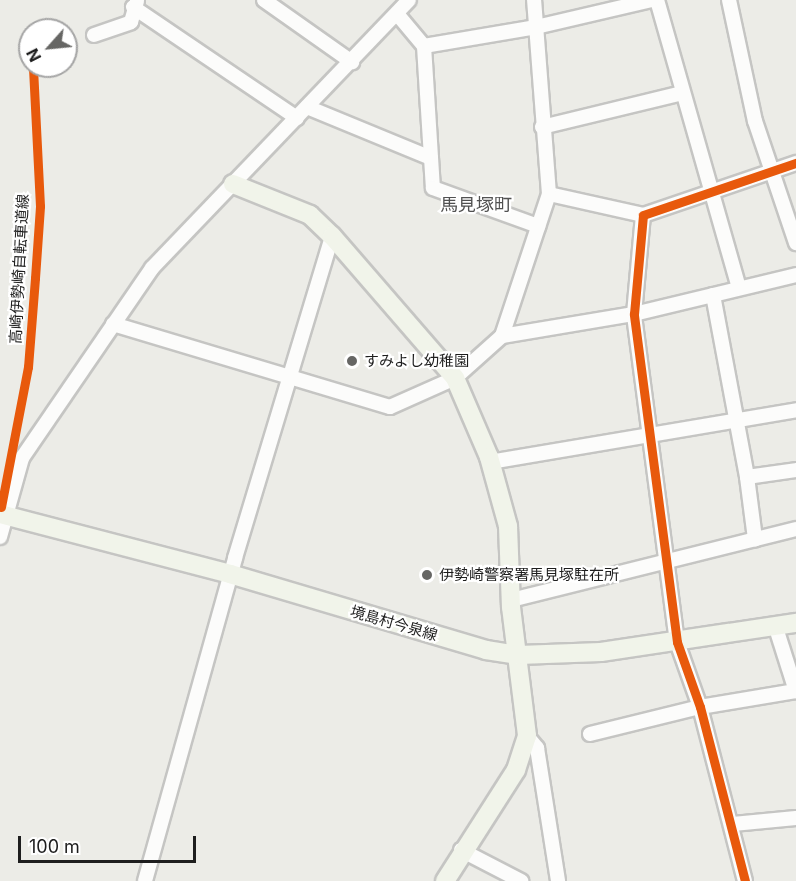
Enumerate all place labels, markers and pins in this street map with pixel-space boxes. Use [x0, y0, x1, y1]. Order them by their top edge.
place label: すみよし幼稚園 [364, 352, 469, 370]
marker: すみよし幼稚園 [345, 354, 359, 368]
place label: 伊勢崎警察署馬見塚駐在所 [439, 566, 619, 584]
marker: 伊勢崎警察署馬見塚駐在所 [420, 568, 434, 582]

